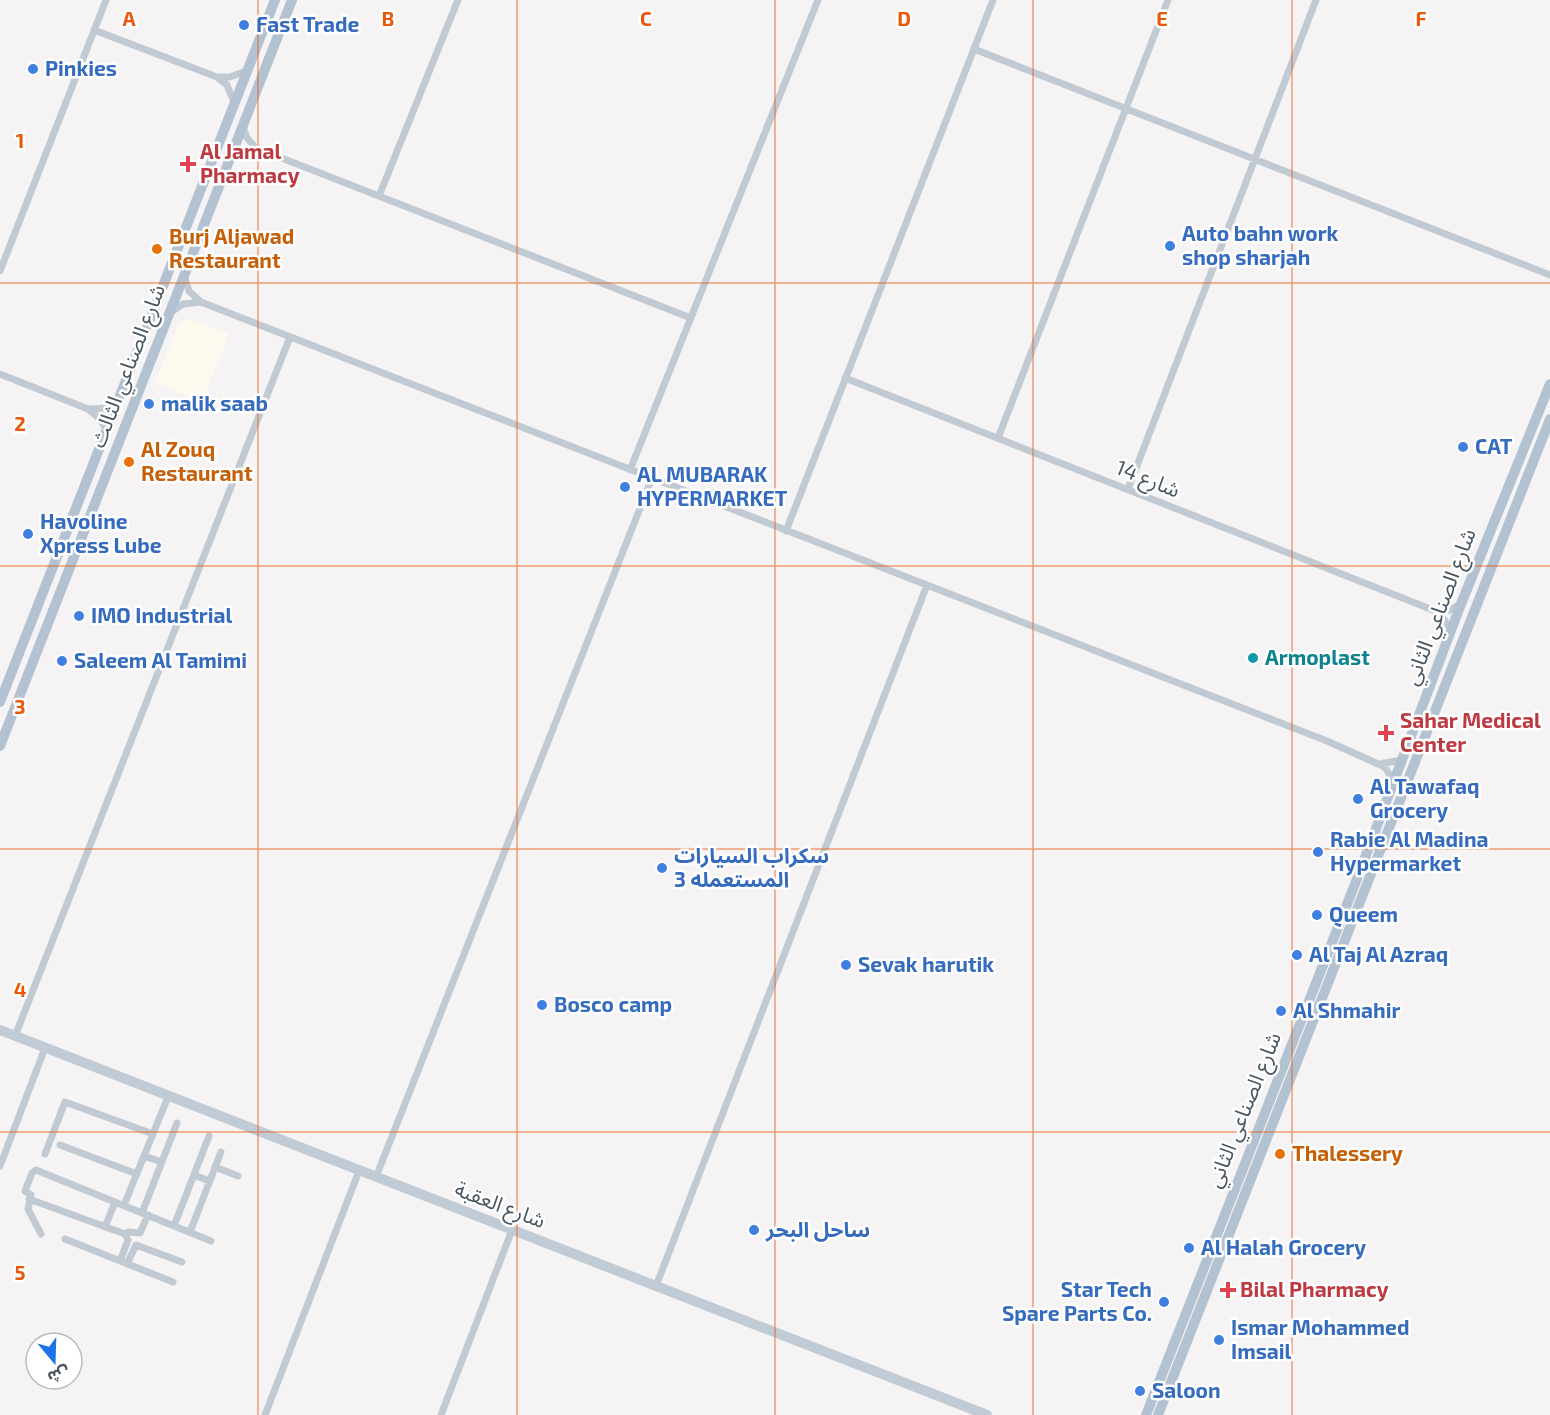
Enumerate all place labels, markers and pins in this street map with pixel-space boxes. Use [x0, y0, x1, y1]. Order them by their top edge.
place label: Fast Trade [256, 11, 360, 36]
marker: Fast Trade [237, 18, 251, 32]
place label: Pinkies [45, 55, 117, 80]
marker: Pinkies [26, 62, 40, 76]
place label: Al Jamal Pharmacy [200, 138, 300, 188]
marker: Al Jamal Pharmacy [181, 157, 195, 171]
place label: Auto bahn work shop sharjah [1182, 220, 1339, 269]
place label: Burj Aljawad Restaurant [169, 223, 294, 272]
marker: Auto bahn work shop sharjah [1163, 239, 1177, 253]
marker: Burj Aljawad Restaurant [150, 242, 164, 256]
place label: malik saab [161, 390, 268, 415]
marker: malik saab [142, 397, 156, 411]
place label: CAT [1475, 433, 1513, 458]
place label: Al Zouq Restaurant [141, 436, 253, 485]
marker: CAT [1456, 440, 1470, 454]
marker: Al Zouq Restaurant [122, 455, 136, 469]
place label: AL MUBARAK HYPERMARKET [637, 461, 788, 510]
marker: AL MUBARAK HYPERMARKET [618, 480, 632, 494]
place label: Havoline Xpress Lube [40, 508, 162, 557]
marker: Havoline Xpress Lube [21, 527, 35, 541]
place label: IMO Industrial [91, 602, 233, 627]
marker: IMO Industrial [72, 609, 86, 623]
place label: Armoplast [1265, 644, 1370, 669]
place label: Saleem Al Tamimi [74, 647, 247, 672]
marker: Armoplast [1246, 651, 1260, 665]
marker: Saleem Al Tamimi [55, 654, 69, 668]
place label: Sahar Medical Center [1400, 707, 1541, 756]
marker: Sahar Medical Center [1377, 724, 1395, 742]
place label: Al Tawafaq Grocery [1370, 773, 1480, 823]
marker: Al Tawafaq Grocery [1351, 792, 1365, 806]
place label: Rabie Al Madina Hypermarket [1330, 826, 1489, 876]
place label: سكراب السيارات المستعمله 3 [674, 842, 829, 891]
marker: Rabie Al Madina Hypermarket [1311, 845, 1325, 859]
marker: سكراب السيارات المستعمله 3 [655, 861, 669, 875]
place label: Queem [1329, 901, 1398, 927]
marker: Queem [1310, 908, 1324, 922]
place label: Al Taj Al Azraq [1309, 941, 1448, 966]
marker: Al Taj Al Azraq [1290, 948, 1304, 962]
place label: Sevak harutik [858, 951, 994, 976]
marker: Sevak harutik [839, 958, 853, 972]
place label: Bosco camp [554, 991, 672, 1016]
place label: Al Shmahir [1293, 997, 1400, 1022]
marker: Bosco camp [535, 998, 549, 1012]
marker: Al Shmahir [1274, 1004, 1288, 1018]
place label: Thalessery [1292, 1140, 1403, 1166]
marker: Thalessery [1273, 1147, 1287, 1161]
place label: ساحل البحر [765, 1216, 870, 1242]
marker: ساحل البحر [747, 1223, 761, 1237]
place label: Al Halah Grocery [1201, 1234, 1366, 1260]
marker: Al Halah Grocery [1182, 1241, 1196, 1255]
place label: Star Tech Spare Parts Co. [1002, 1276, 1152, 1325]
place label: Bilal Pharmacy [1240, 1276, 1389, 1302]
marker: Bilal Pharmacy [1221, 1283, 1235, 1297]
marker: Star Tech Spare Parts Co. [1157, 1295, 1171, 1309]
place label: Ismar Mohammed Imsail [1231, 1314, 1409, 1363]
marker: Ismar Mohammed Imsail [1212, 1333, 1226, 1347]
place label: Saloon [1152, 1377, 1221, 1402]
marker: Saloon [1133, 1384, 1147, 1398]

